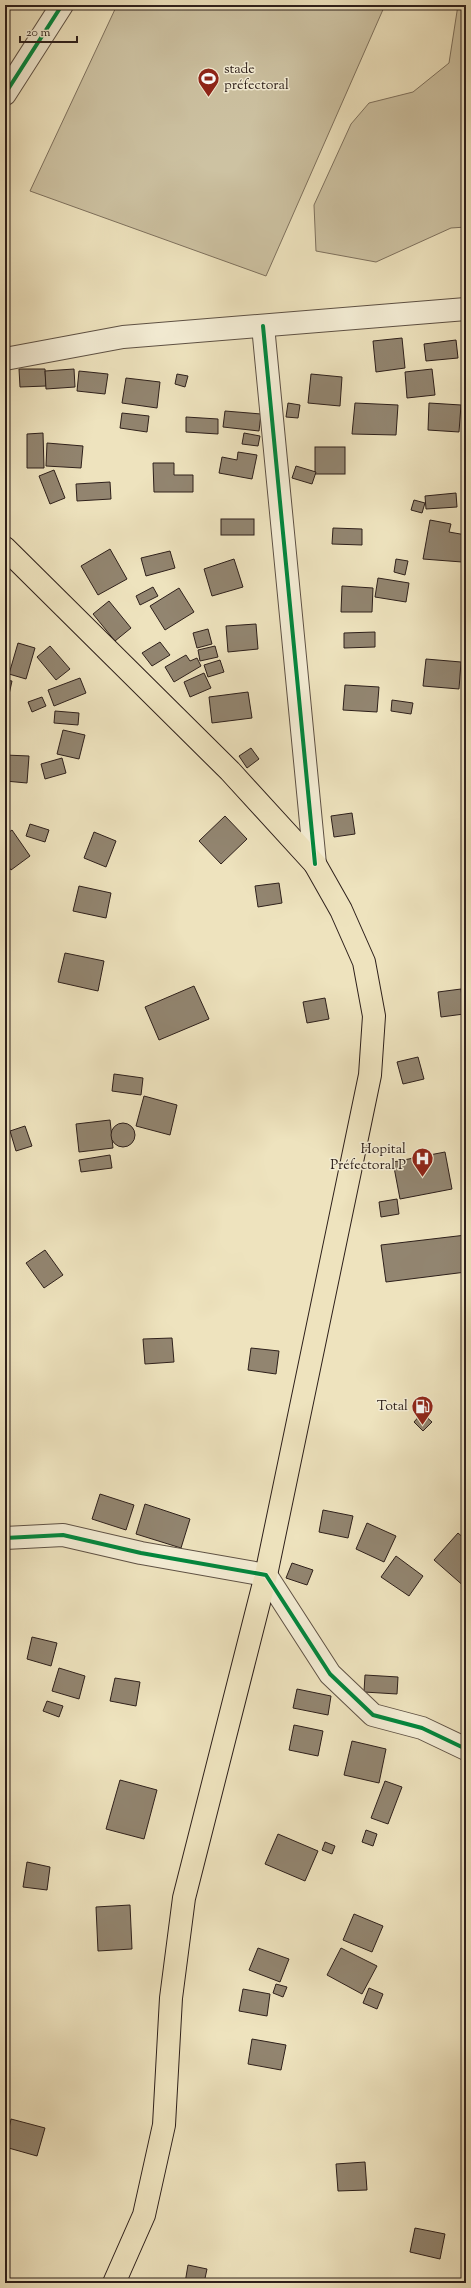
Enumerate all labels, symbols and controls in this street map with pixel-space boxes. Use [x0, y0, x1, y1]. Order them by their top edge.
scale bar [20, 18, 77, 44]
text: 20 m [26, 24, 51, 42]
place label: stade préfectoral [224, 60, 289, 96]
sports icon: stade préfectoral [196, 65, 222, 98]
place label: Hopital Préfectoral P [330, 1140, 406, 1176]
hospital icon: Hopital Préfectoral P [409, 1145, 435, 1178]
fuel station icon: Total [410, 1394, 436, 1427]
place label: Total [377, 1397, 408, 1417]

